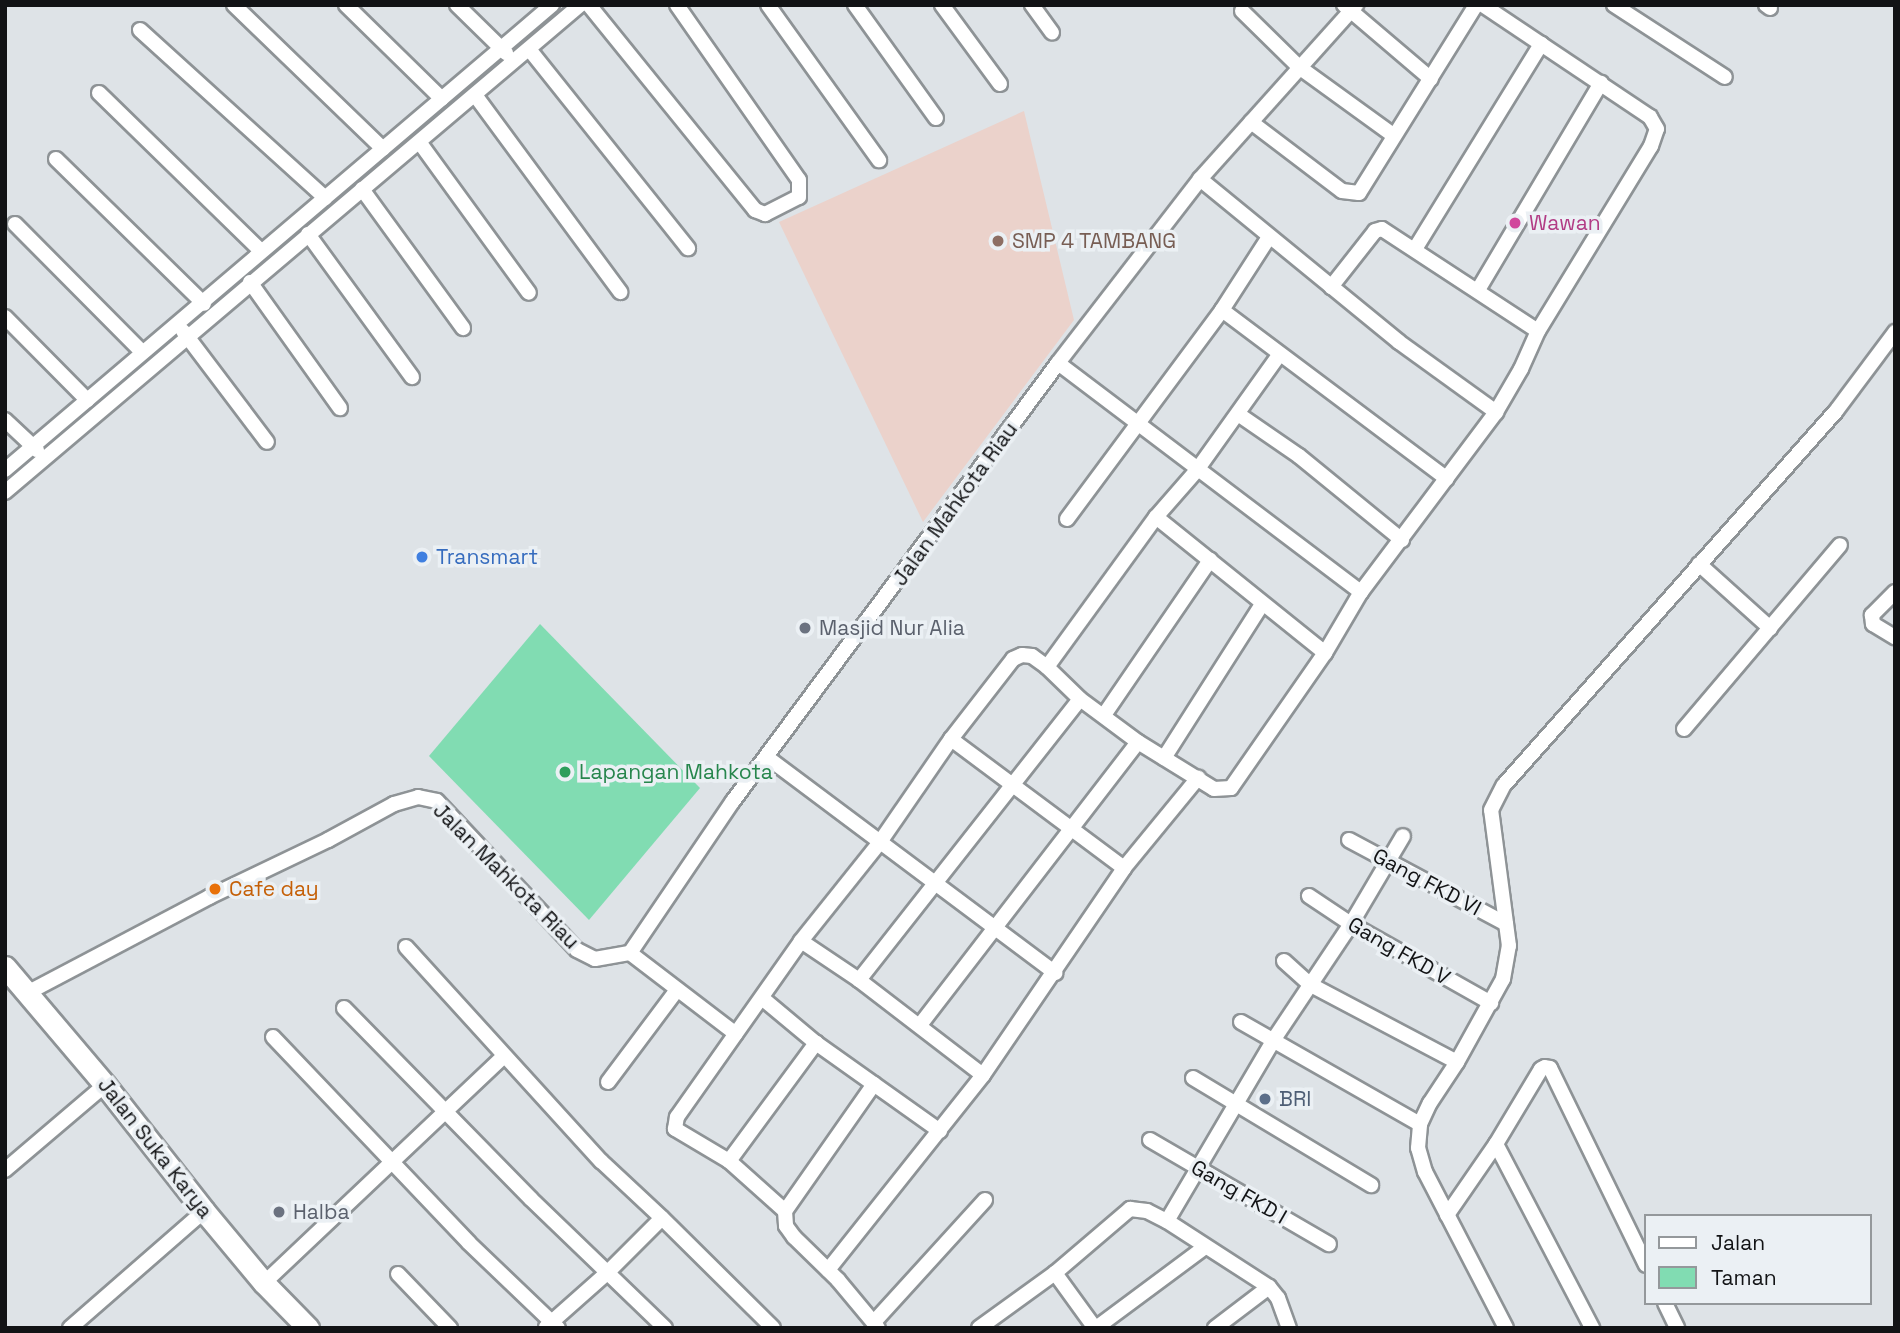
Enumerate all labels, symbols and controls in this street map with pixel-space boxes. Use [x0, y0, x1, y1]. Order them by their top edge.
place label: Wawan [1529, 210, 1601, 236]
marker: Wawan [1507, 215, 1523, 231]
place label: SMP 4 TAMBANG [1012, 228, 1177, 254]
marker: SMP 4 TAMBANG [990, 233, 1006, 249]
street label: Jalan Mahkota Riau [887, 417, 1023, 591]
place label: Transmart [436, 544, 538, 570]
marker: Transmart [414, 549, 430, 565]
place label: Masjid Nur Alia [819, 615, 965, 641]
marker: Masjid Nur Alia [797, 620, 813, 636]
place label: Lapangan Mahkota [579, 759, 773, 785]
marker: Lapangan Mahkota [557, 764, 573, 780]
street label: Jalan Mahkota Riau [428, 798, 584, 954]
street label: Gang FKD VI [1368, 843, 1486, 921]
place label: Cafe day [229, 876, 319, 902]
marker: Cafe day [207, 881, 223, 897]
street label: Gang FKD V [1343, 912, 1455, 990]
street label: Jalan Suka Karya [92, 1073, 218, 1223]
place label: BRI [1279, 1086, 1311, 1112]
marker: BRI [1257, 1091, 1273, 1107]
street label: Gang FKD I [1187, 1155, 1291, 1229]
place label: Halba [293, 1199, 350, 1225]
marker: Halba [271, 1204, 287, 1220]
legend [1644, 1214, 1872, 1305]
text: Jalan [1711, 1229, 1765, 1256]
text: Taman [1711, 1264, 1777, 1291]

